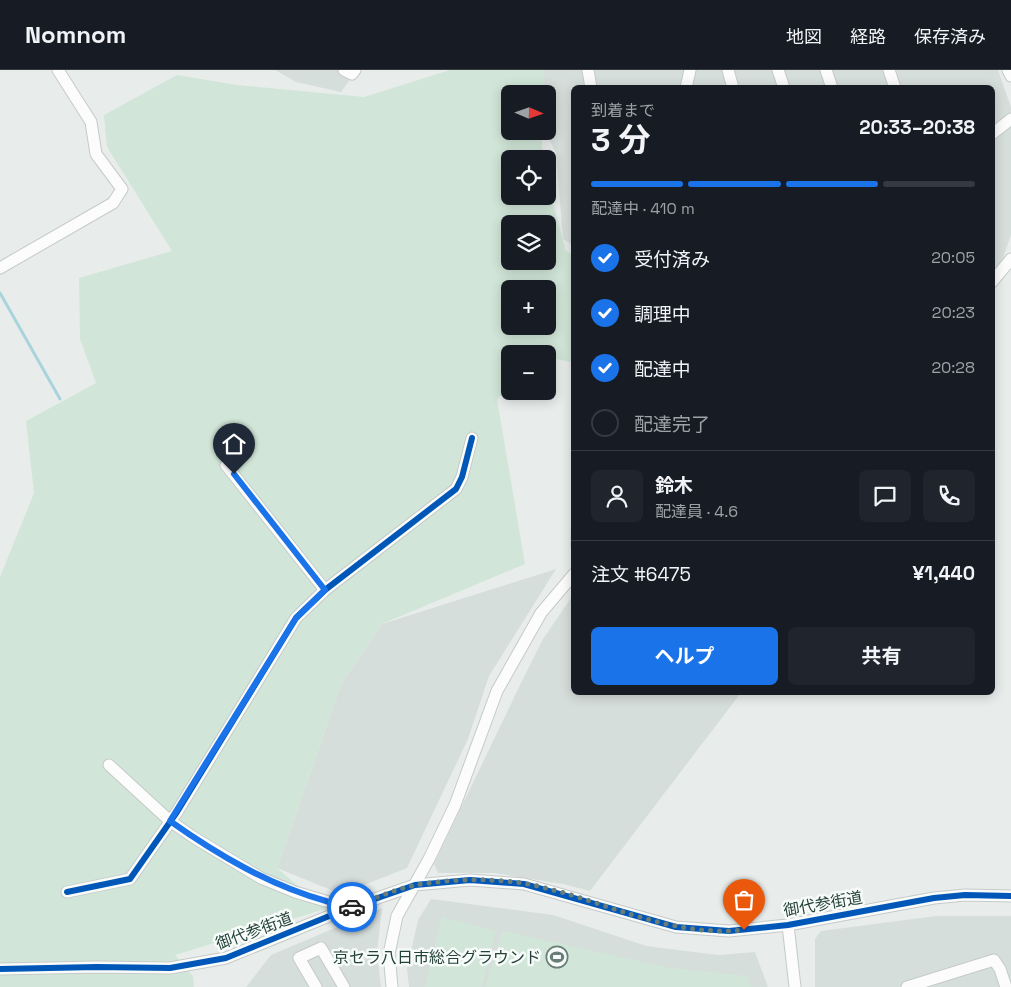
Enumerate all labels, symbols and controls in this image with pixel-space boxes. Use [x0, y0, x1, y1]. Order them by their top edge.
text: Nomnom [25, 19, 126, 50]
text: 地図 [786, 25, 822, 48]
text: 経路 [850, 25, 886, 48]
text: 保存済み [914, 25, 986, 48]
north arrow [501, 85, 556, 140]
map controls [501, 85, 556, 400]
text: 到着まで [591, 100, 655, 121]
text: 20:33–20:38 [859, 115, 975, 140]
text: 3 分 [591, 120, 651, 160]
button: locate [501, 150, 556, 205]
text: 配達中 · 410 m [591, 198, 695, 219]
button: layers [501, 215, 556, 270]
icon: check [591, 244, 619, 272]
text: 受付済み [634, 247, 710, 272]
text: 20:05 [931, 247, 975, 268]
button: + [501, 280, 556, 335]
icon: check [591, 299, 619, 327]
text: 調理中 [634, 302, 691, 327]
text: 20:23 [932, 302, 975, 323]
button: − [501, 345, 556, 400]
icon: check [591, 354, 619, 382]
text: 配達中 [634, 357, 691, 382]
text: 20:28 [931, 357, 975, 378]
text: 配達完了 [634, 412, 710, 437]
pin [213, 423, 255, 474]
icon: home [220, 430, 248, 458]
button: person [591, 470, 643, 522]
button: chat [859, 470, 911, 522]
button: phone [923, 470, 975, 522]
text: 鈴木 [655, 473, 693, 498]
text: 配達員 · 4.6 [655, 501, 738, 522]
text: ¥1,440 [913, 561, 975, 586]
text: 注文 #6475 [591, 562, 691, 587]
button: ヘルプ [591, 627, 778, 685]
button: 共有 [788, 627, 975, 685]
pin [723, 879, 765, 930]
courier [327, 882, 377, 932]
icon: bag [730, 886, 758, 914]
street label: 御代参街道 [782, 887, 864, 921]
icon: car [338, 893, 366, 921]
street label: 御代参街道 [213, 907, 295, 955]
sports icon: 京セラ八日市総合グラウンド [545, 945, 569, 969]
place label: 京セラ八日市総合グラウンド [333, 947, 541, 968]

